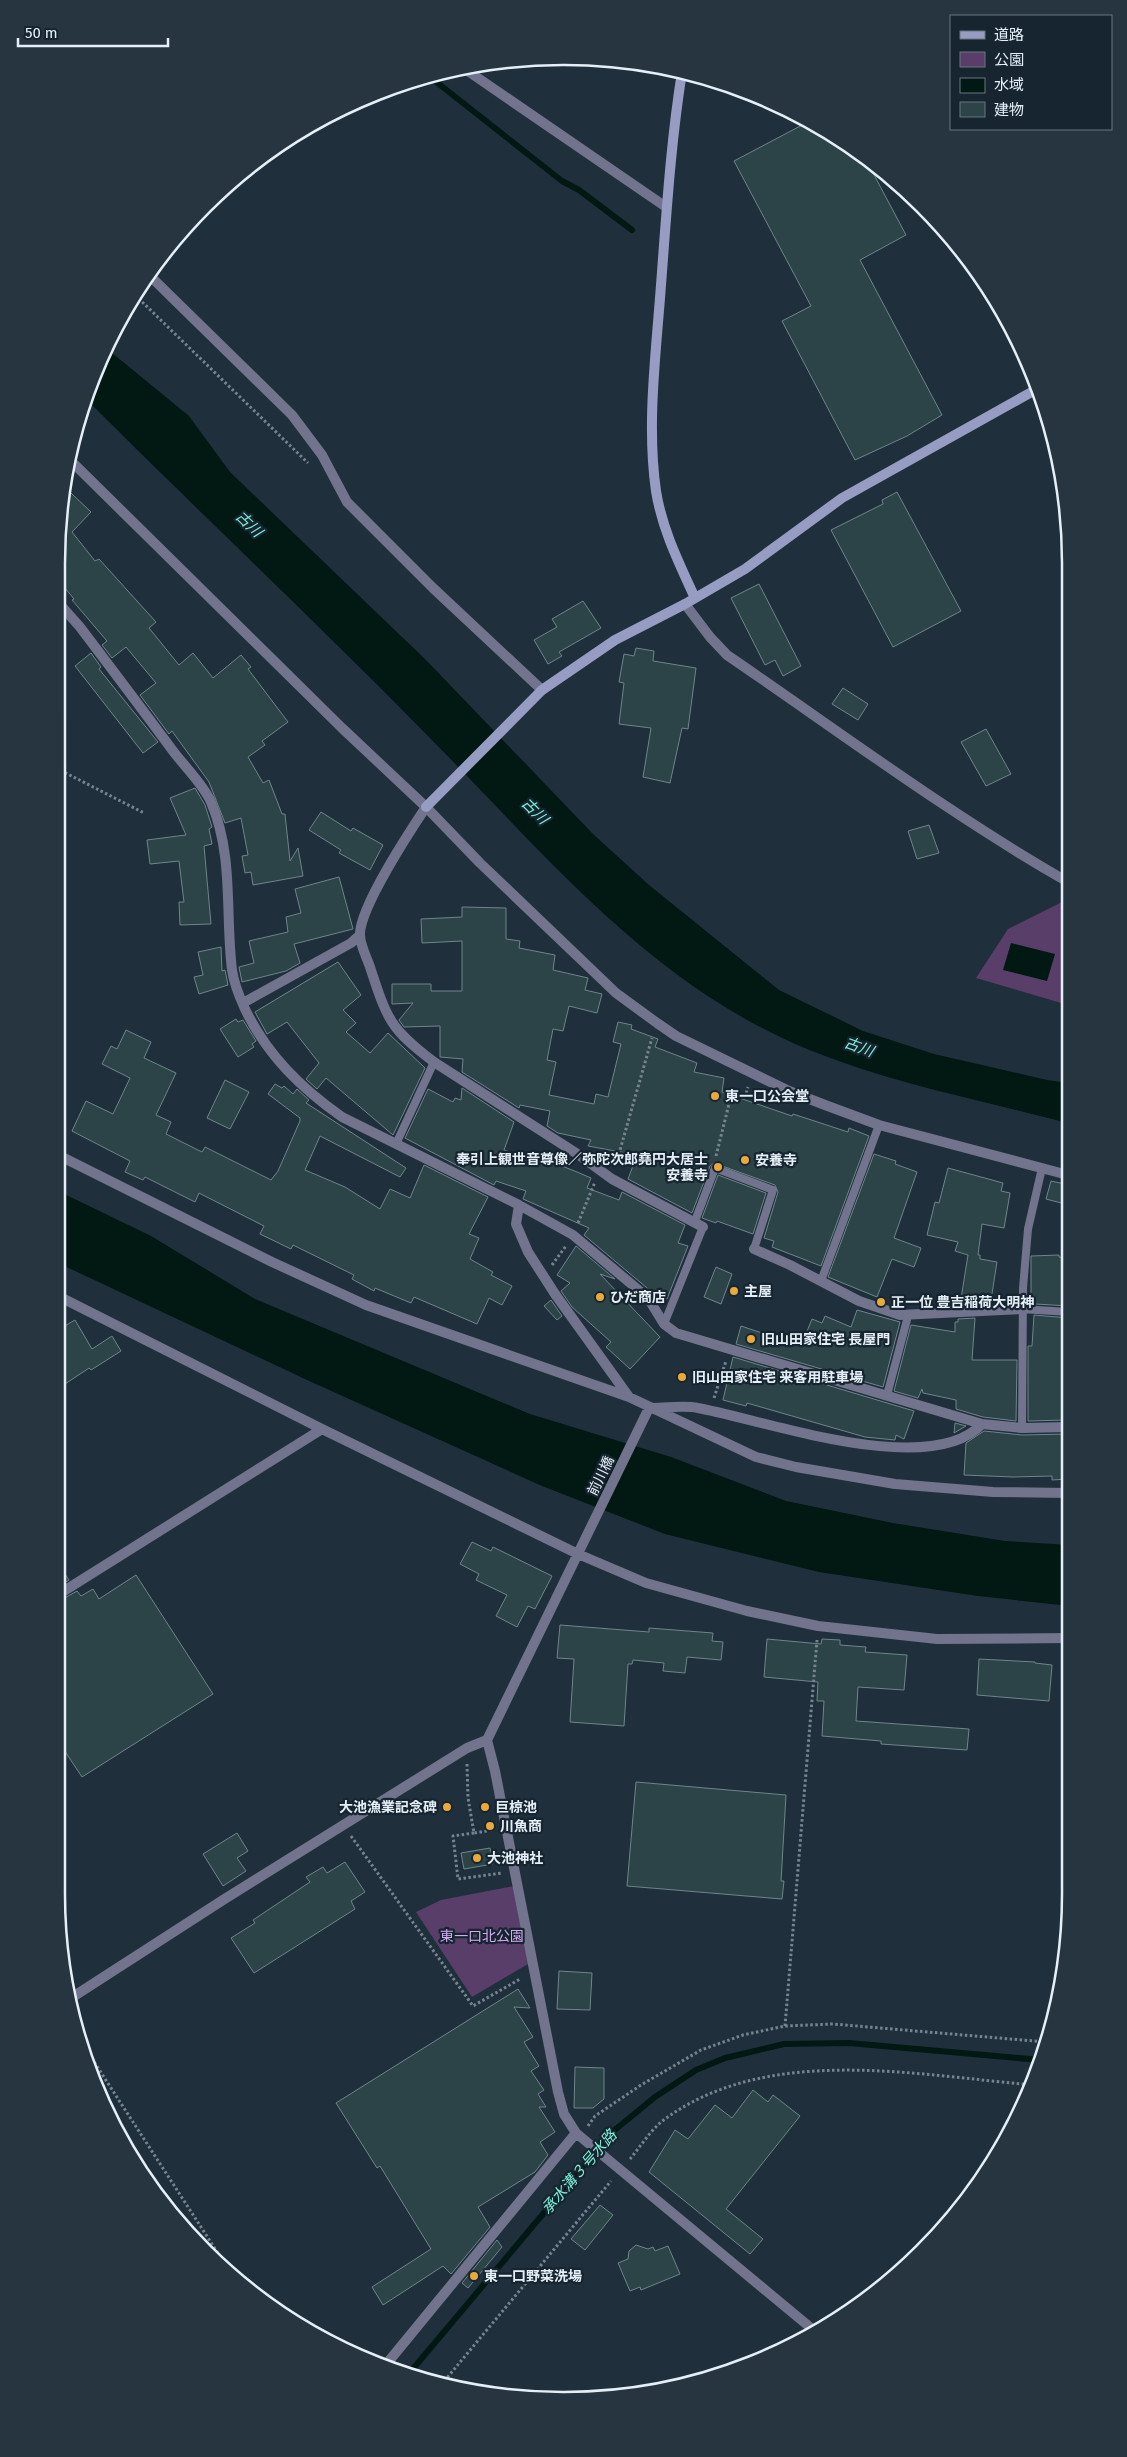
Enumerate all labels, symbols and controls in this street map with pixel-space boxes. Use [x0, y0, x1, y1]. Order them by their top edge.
scale bar [18, 15, 168, 47]
legend [950, 15, 1112, 130]
text: 50 m [25, 24, 58, 42]
text: 道路 [994, 26, 1024, 44]
text: 公園 [994, 51, 1024, 69]
text: 水域 [994, 76, 1024, 94]
text: 建物 [994, 101, 1024, 119]
water label: 古川 [232, 507, 267, 542]
water label: 古川 [518, 794, 553, 829]
water label: 古川 [842, 1033, 878, 1061]
place label: 東一口公会堂 [725, 1088, 809, 1105]
marker: 東一口公会堂 [709, 1090, 721, 1102]
place label: 奉引上観世音尊像／弥陀次郎堯円大居士 安養寺 [456, 1151, 708, 1184]
place label: 安養寺 [755, 1152, 797, 1169]
marker: 安養寺 [739, 1154, 751, 1166]
marker: 奉引上観世音尊像／弥陀次郎堯円大居士 安養寺 [712, 1161, 724, 1173]
place label: 主屋 [744, 1283, 772, 1300]
marker: 主屋 [728, 1285, 740, 1297]
place label: ひだ商店 [610, 1289, 666, 1306]
marker: ひだ商店 [594, 1291, 606, 1303]
place label: 正一位 豊吉稲荷大明神 [891, 1294, 1034, 1311]
marker: 正一位 豊吉稲荷大明神 [875, 1296, 887, 1308]
place label: 旧山田家住宅 長屋門 [761, 1331, 890, 1348]
marker: 旧山田家住宅 長屋門 [745, 1333, 757, 1345]
place label: 旧山田家住宅 来客用駐車場 [692, 1369, 863, 1386]
marker: 旧山田家住宅 来客用駐車場 [676, 1371, 688, 1383]
street label: 前川橋 [584, 1453, 618, 1499]
place label: 大池漁業記念碑 [339, 1799, 437, 1816]
place label: 巨椋池 [495, 1799, 537, 1816]
marker: 大池漁業記念碑 [441, 1801, 453, 1813]
marker: 巨椋池 [479, 1801, 491, 1813]
place label: 川魚商 [500, 1818, 542, 1835]
marker: 川魚商 [484, 1820, 496, 1832]
place label: 大池神社 [487, 1850, 543, 1867]
marker: 大池神社 [471, 1852, 483, 1864]
park label: 東一口北公園 [440, 1928, 524, 1945]
water label: 承水溝３号水路 [538, 2125, 622, 2218]
place label: 東一口野菜洗場 [484, 2268, 582, 2285]
marker: 東一口野菜洗場 [468, 2270, 480, 2282]

